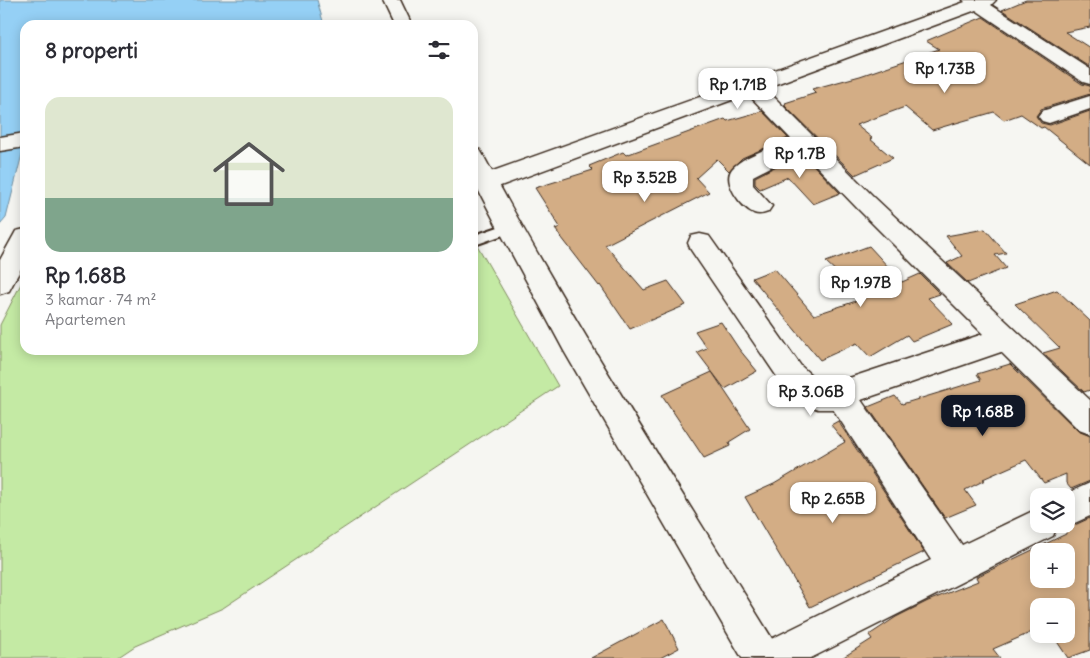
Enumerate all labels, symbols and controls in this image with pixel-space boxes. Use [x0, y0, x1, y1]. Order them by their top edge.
icon: filters [425, 36, 453, 64]
text: 8 properti [45, 37, 138, 64]
pin: Rp 1.73B [893, 52, 997, 94]
text: Rp 1.73B [915, 58, 975, 78]
pin: Rp 1.71B [686, 68, 790, 110]
text: Rp 1.71B [709, 74, 767, 94]
icon: home [204, 129, 294, 219]
pin: Rp 1.7B [754, 136, 846, 179]
text: Rp 1.7B [774, 143, 826, 163]
pin: Rp 3.52B [593, 160, 697, 203]
text: Rp 3.52B [613, 167, 677, 187]
text: Rp 1.68B [45, 262, 126, 289]
pin: Rp 1.97B [809, 266, 913, 308]
text: Rp 1.97B [831, 272, 891, 292]
text: 3 kamar · 74 m² [45, 289, 157, 309]
text: Apartemen [45, 309, 126, 329]
pin: Rp 3.06B [759, 374, 863, 417]
text: Rp 3.06B [778, 381, 844, 401]
pin: Rp 1.68B [931, 394, 1035, 437]
text: Rp 1.68B [952, 401, 1014, 421]
pin: Rp 2.65B [781, 482, 885, 524]
text: Rp 2.65B [801, 488, 865, 508]
map controls [1030, 488, 1075, 643]
button: layers [1030, 488, 1075, 533]
button: + [1030, 543, 1075, 588]
button: − [1030, 598, 1075, 643]

